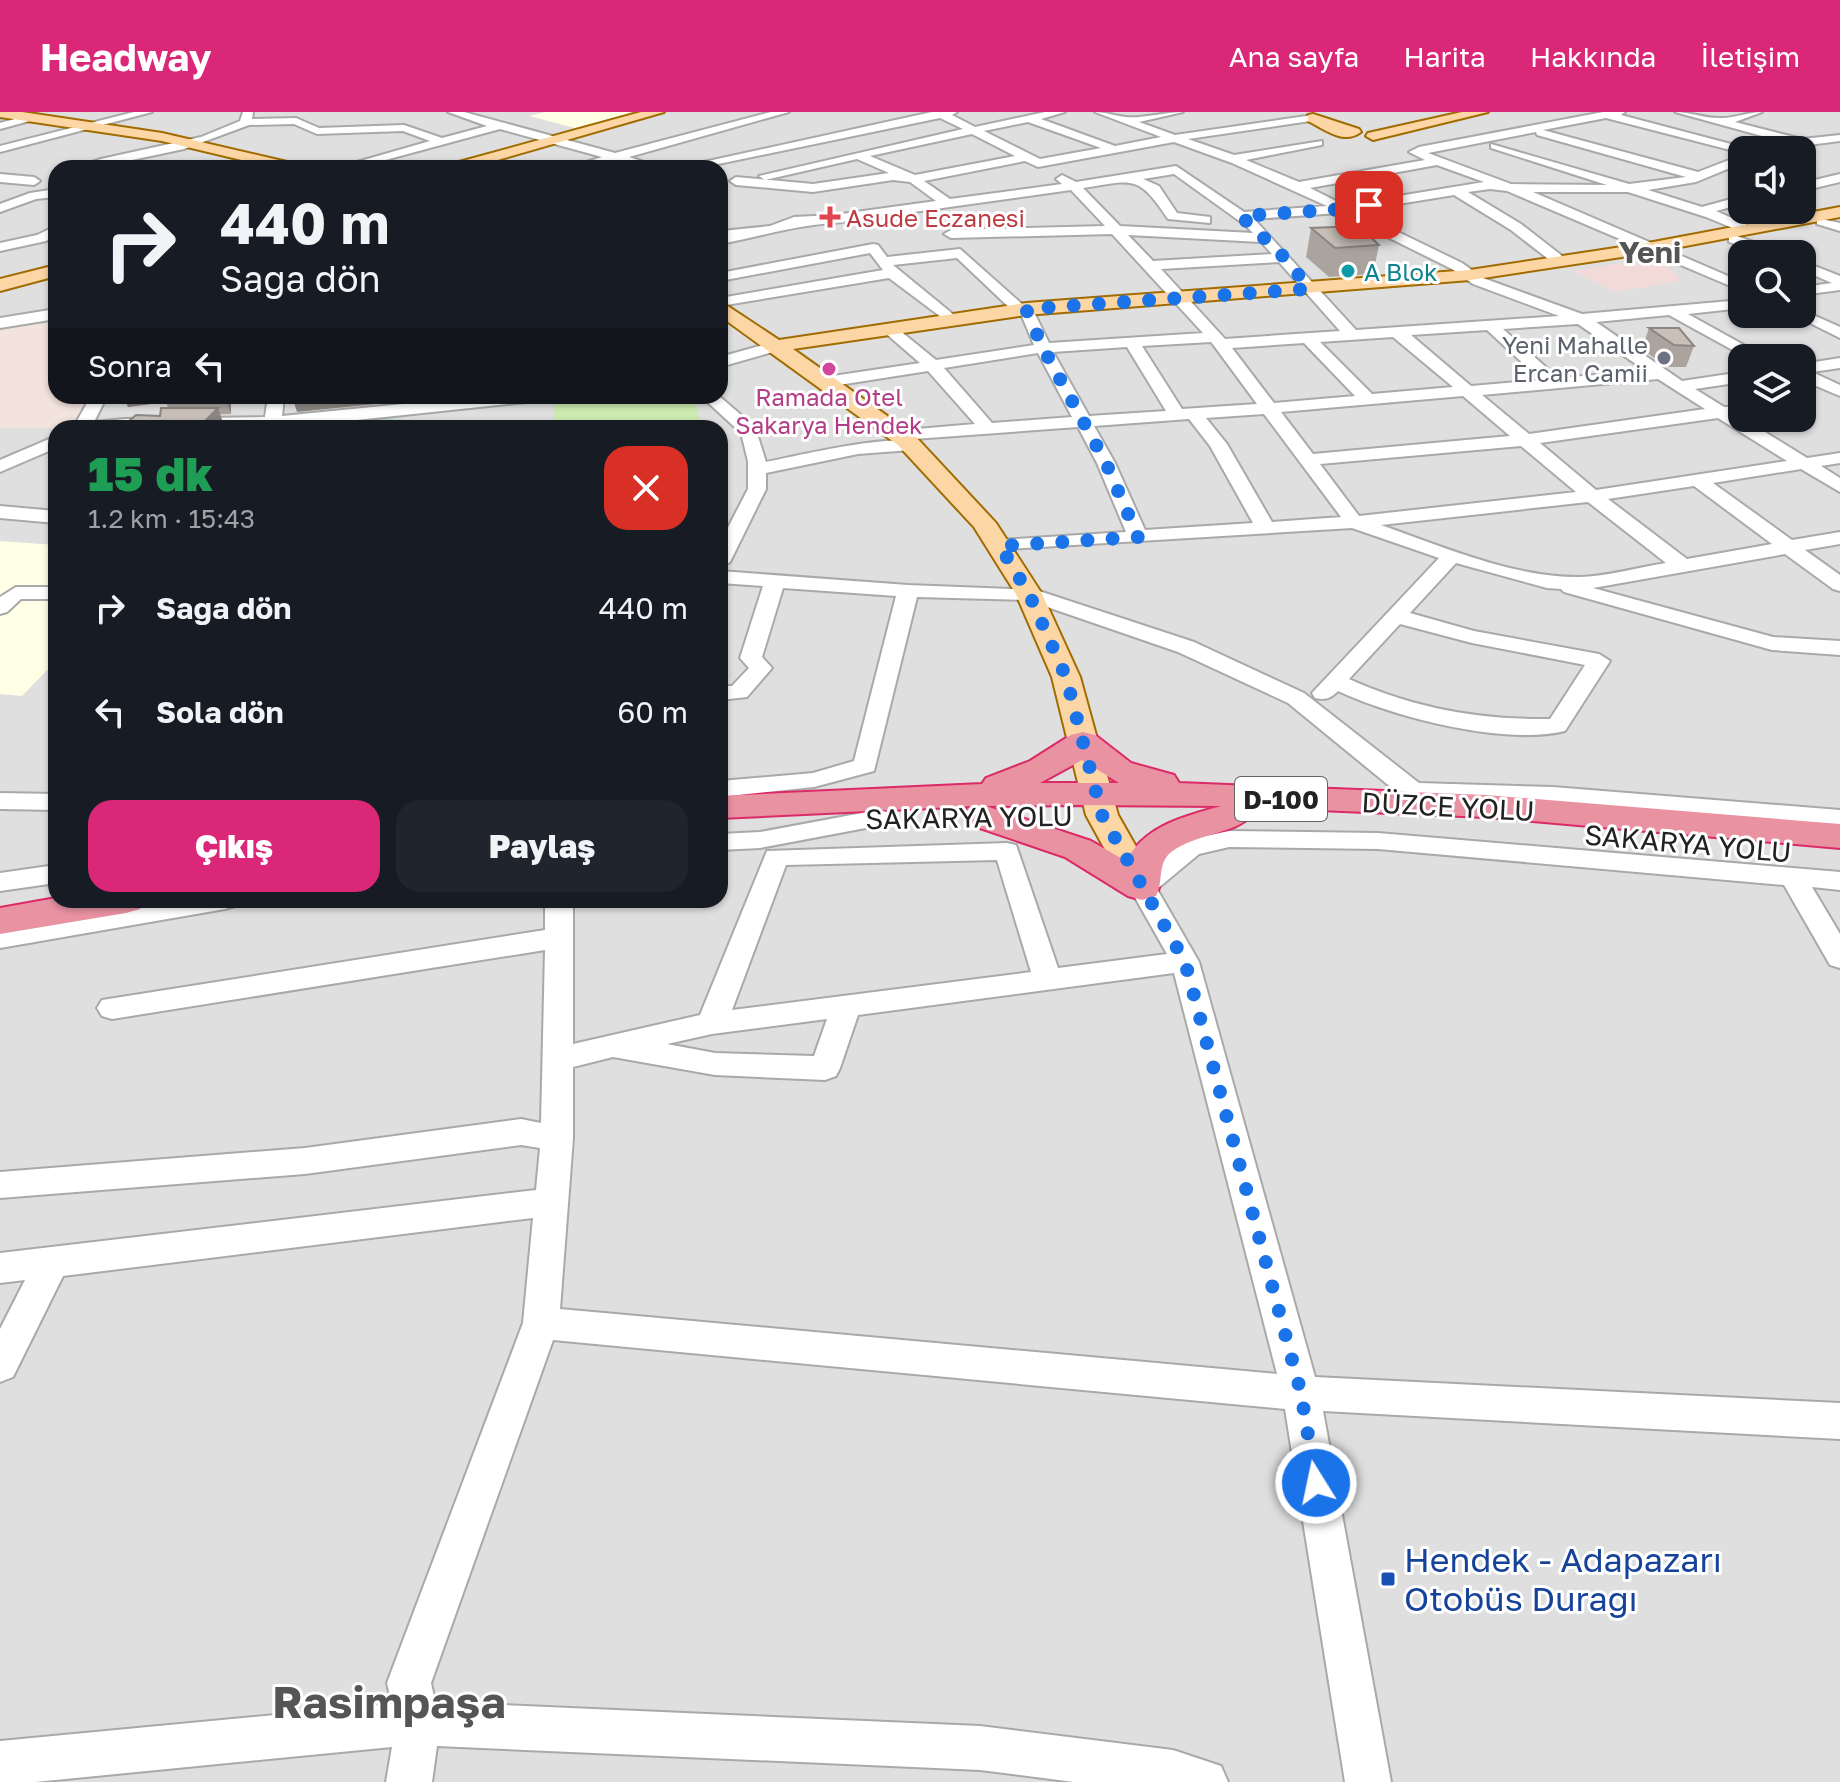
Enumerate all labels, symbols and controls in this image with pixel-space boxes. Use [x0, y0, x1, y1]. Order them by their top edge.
text: Headway [40, 34, 212, 79]
text: Ana sayfa [1229, 40, 1359, 73]
text: Harita [1403, 40, 1486, 73]
text: Hakkında [1530, 40, 1656, 73]
text: İletişim [1700, 40, 1800, 73]
map controls [1728, 136, 1816, 432]
button: sound [1728, 136, 1816, 224]
pin [1335, 171, 1403, 239]
icon: arrive [1347, 183, 1391, 227]
text: 440 m [220, 189, 389, 256]
icon: right [88, 192, 192, 296]
place label: Asude Eczanesi [846, 203, 1025, 232]
marker: Asude Eczanesi [821, 208, 839, 226]
district label: Yeni [1619, 234, 1681, 270]
button: search [1728, 240, 1816, 328]
text: Sağa dön [220, 257, 381, 300]
place label: A Blok [1364, 257, 1438, 286]
marker: A Blok [1339, 262, 1357, 280]
place label: Yeni Mahalle Ercan Camii [1502, 330, 1648, 387]
icon: left [188, 344, 232, 388]
button: layers [1728, 344, 1816, 432]
text: Sonra [88, 348, 172, 384]
marker: Yeni Mahalle Ercan Camii [1655, 349, 1673, 367]
marker: Ramada Otel Sakarya Hendek [820, 360, 838, 378]
place label: Ramada Otel Sakarya Hendek [735, 382, 923, 439]
text: 15 dk [88, 444, 213, 502]
button: close [604, 446, 688, 530]
text: 1.2 km · 15:43 [88, 503, 255, 534]
icon: right [88, 586, 132, 630]
text: Sağa dön [156, 590, 291, 626]
text: 440 m [599, 590, 688, 626]
icon: left [88, 690, 132, 734]
text: Sola dön [156, 694, 284, 730]
text: 60 m [617, 694, 688, 730]
road number: D-100 [1235, 777, 1327, 821]
street label: DÜZCE YOLU [1361, 785, 1535, 827]
street label: SAKARYA YOLU [865, 799, 1073, 835]
button: Çıkış [88, 800, 380, 892]
button: Paylaş [396, 800, 688, 892]
street label: SAKARYA YOLU [1583, 818, 1793, 868]
position arrow [1274, 1441, 1358, 1525]
place label: Hendek - Adapazarı Otobüs Durağı [1404, 1539, 1722, 1618]
marker: Hendek - Adapazarı Otobüs Durağı [1379, 1570, 1397, 1588]
district label: Rasimpaşa [272, 1675, 506, 1728]

